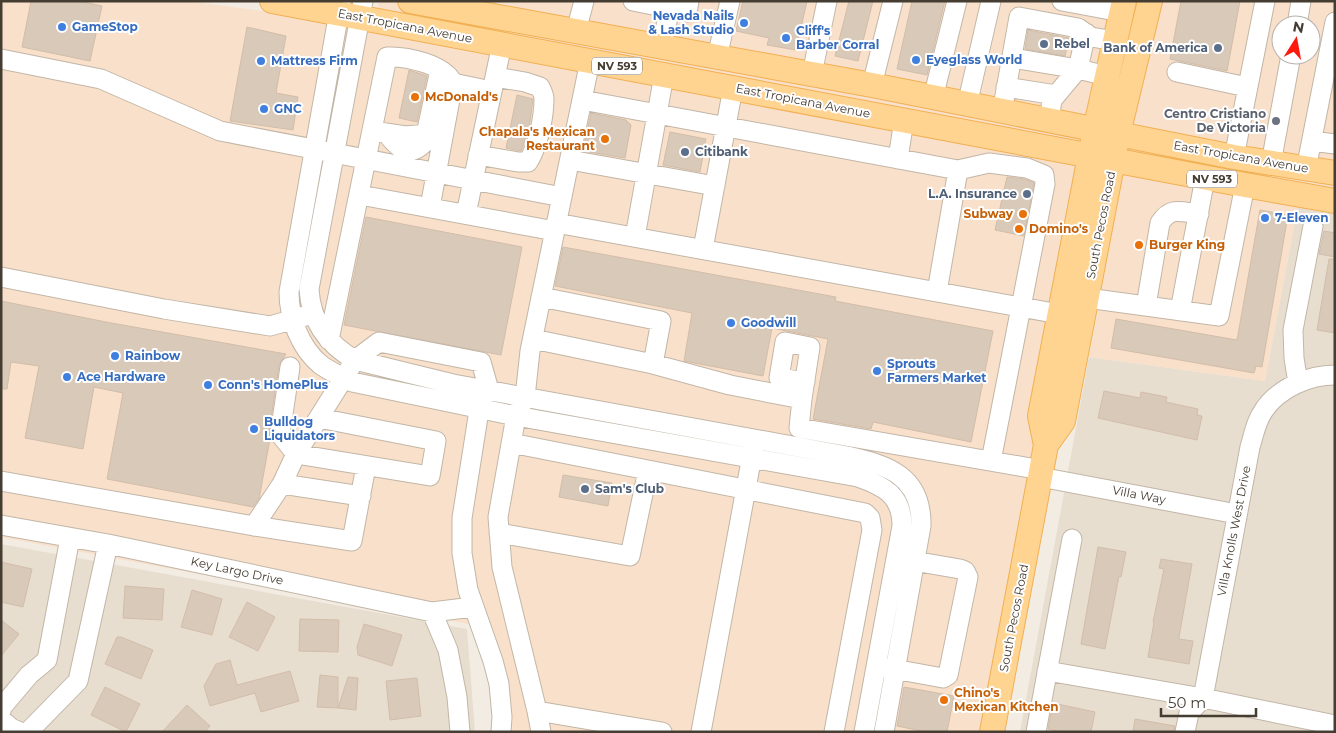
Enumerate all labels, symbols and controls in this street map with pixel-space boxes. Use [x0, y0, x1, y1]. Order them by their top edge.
street label: East Tropicana Avenue [337, 5, 474, 46]
place label: Nevada Nails & Lash Studio [648, 8, 735, 37]
north arrow [1271, 15, 1321, 65]
marker: Nevada Nails & Lash Studio [738, 17, 750, 29]
text: N [1291, 17, 1306, 37]
place label: GameStop [72, 19, 138, 34]
marker: GameStop [56, 21, 68, 33]
place label: Cliff's Barber Corral [796, 23, 879, 52]
marker: Cliff's Barber Corral [780, 32, 792, 44]
place label: Rebel [1054, 36, 1090, 51]
marker: Rebel [1038, 38, 1050, 50]
place label: Bank of America [1103, 40, 1208, 55]
marker: Bank of America [1212, 42, 1224, 54]
place label: Eyeglass World [926, 52, 1022, 67]
place label: Mattress Firm [271, 53, 358, 68]
marker: Eyeglass World [910, 54, 922, 66]
marker: Mattress Firm [255, 55, 267, 67]
road number: NV 593 [592, 58, 642, 74]
street label: East Tropicana Avenue [735, 80, 872, 121]
place label: McDonald's [425, 89, 499, 104]
marker: McDonald's [409, 91, 421, 103]
place label: GNC [274, 101, 302, 116]
marker: GNC [258, 103, 270, 115]
place label: Centro Cristiano De Victoria [1164, 106, 1266, 135]
marker: Centro Cristiano De Victoria [1270, 115, 1282, 127]
place label: Chapala's Mexican Restaurant [479, 124, 596, 153]
marker: Chapala's Mexican Restaurant [599, 133, 611, 145]
street label: East Tropicana Avenue [1173, 137, 1310, 176]
place label: Citibank [695, 144, 748, 159]
marker: Citibank [679, 146, 691, 158]
street label: South Pecos Road [1083, 170, 1118, 280]
road number: NV 593 [1187, 170, 1237, 188]
place label: L.A. Insurance [928, 186, 1017, 201]
marker: L.A. Insurance [1021, 188, 1033, 200]
place label: Subway [964, 206, 1014, 221]
marker: Subway [1017, 208, 1029, 220]
place label: 7-Eleven [1275, 210, 1328, 225]
marker: 7-Eleven [1259, 212, 1271, 224]
place label: Domino's [1029, 221, 1089, 236]
marker: Domino's [1013, 223, 1025, 235]
place label: Burger King [1149, 237, 1225, 252]
marker: Burger King [1133, 239, 1145, 251]
place label: Goodwill [741, 315, 796, 330]
marker: Goodwill [725, 317, 737, 329]
place label: Rainbow [125, 348, 181, 363]
marker: Rainbow [109, 350, 121, 362]
place label: Sprouts Farmers Market [887, 356, 987, 385]
marker: Sprouts Farmers Market [871, 365, 883, 377]
place label: Ace Hardware [76, 369, 166, 384]
marker: Ace Hardware [61, 371, 73, 383]
place label: Conn's HomePlus [218, 377, 329, 392]
marker: Conn's HomePlus [202, 379, 214, 391]
place label: Bulldog Liquidators [264, 414, 336, 443]
marker: Bulldog Liquidators [248, 423, 260, 435]
street label: Villa Knolls West Drive [1213, 464, 1254, 598]
place label: Sam's Club [595, 481, 664, 496]
street label: Villa Way [1111, 482, 1168, 507]
marker: Sam's Club [579, 483, 591, 495]
street label: Key Largo Drive [189, 553, 285, 588]
street label: South Pecos Road [996, 563, 1031, 673]
place label: Chino's Mexican Kitchen [954, 685, 1059, 714]
scale bar [1161, 686, 1256, 718]
text: 50 m [1168, 693, 1206, 712]
marker: Chino's Mexican Kitchen [938, 694, 950, 706]

